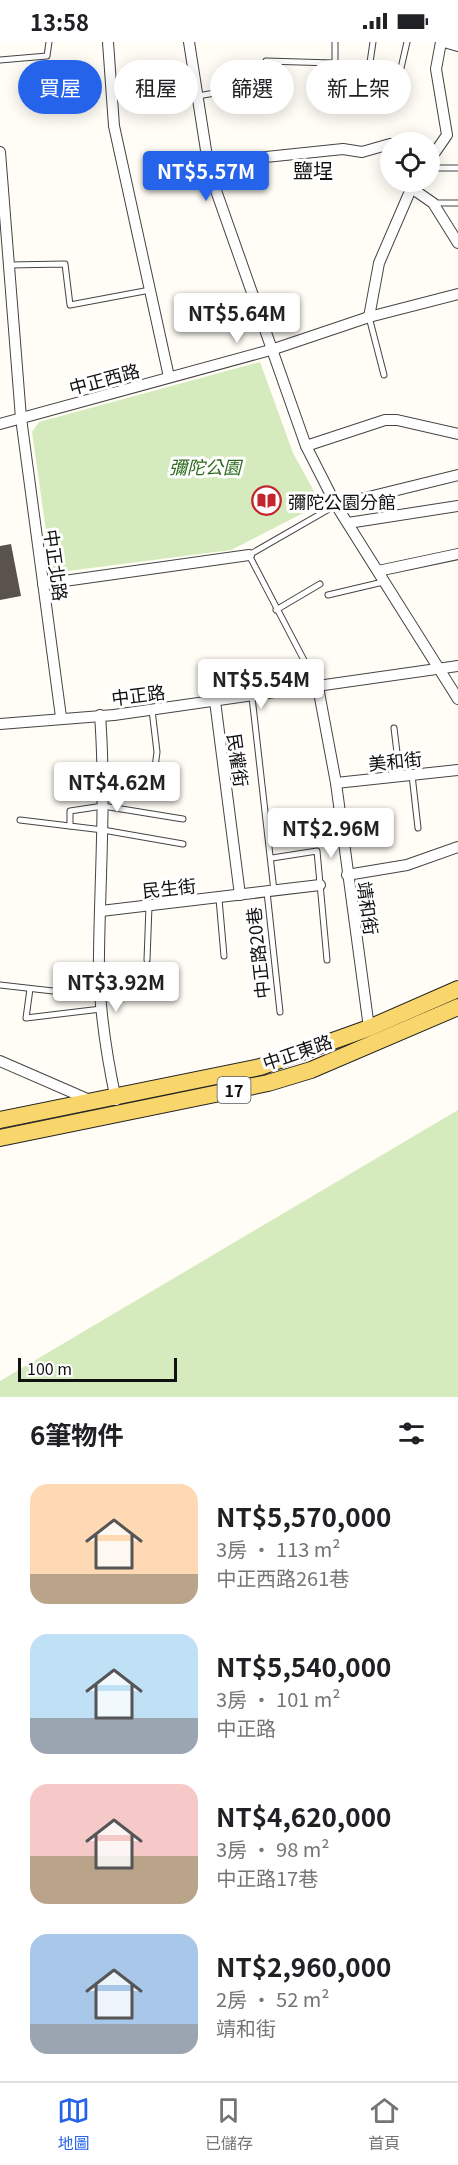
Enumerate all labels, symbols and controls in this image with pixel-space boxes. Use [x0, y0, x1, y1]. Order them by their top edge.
text: 13:58 [30, 5, 89, 37]
chip: 買屋 [18, 60, 102, 114]
chip: 租屋 [114, 60, 198, 114]
chip: 篩選 [210, 60, 294, 114]
chip: 新上架 [306, 60, 411, 114]
map controls [380, 132, 440, 192]
button: locate [380, 132, 440, 192]
pin: NT$5.57M [144, 151, 268, 202]
district label: 鹽埕 [293, 155, 333, 184]
text: NT$5.57M [157, 156, 255, 185]
pin: NT$5.64M [175, 293, 299, 344]
text: NT$5.64M [188, 298, 286, 327]
street label: 中正西路 [66, 356, 142, 400]
park label: 彌陀公園 [169, 453, 244, 479]
library icon: 彌陀公園分館 [251, 485, 283, 517]
place label: 彌陀公園分館 [288, 488, 396, 514]
street label: 中正北路 [39, 528, 75, 602]
pin: NT$5.54M [199, 659, 323, 710]
text: NT$5.54M [212, 664, 310, 693]
street label: 中正路 [110, 678, 166, 710]
street label: 民權街 [222, 731, 256, 789]
street label: 美和街 [367, 744, 423, 776]
pin: NT$4.62M [55, 762, 179, 813]
text: NT$4.62M [68, 767, 166, 796]
pin: NT$2.96M [269, 808, 393, 859]
text: NT$2.96M [282, 813, 380, 842]
street label: 民生街 [141, 871, 197, 903]
street label: 靖和街 [352, 879, 386, 937]
street label: 中正路20巷 [239, 906, 275, 1000]
pin: NT$3.92M [54, 962, 178, 1013]
text: NT$3.92M [67, 967, 165, 996]
street label: 中正東路 [259, 1027, 335, 1075]
road number: 17 [218, 1077, 250, 1103]
scale bar [18, 1355, 177, 1382]
text: 100 m [27, 1356, 72, 1380]
text: 6筆物件 [30, 1415, 123, 1452]
icon: filters [395, 1417, 428, 1450]
text: NT$5,570,000 [216, 1497, 391, 1534]
icon: home [78, 1508, 150, 1580]
text: 3房 · 113 m² [216, 1534, 341, 1563]
text: 中正西路261巷 [216, 1563, 349, 1592]
text: NT$5,540,000 [216, 1647, 391, 1684]
icon: home [78, 1658, 150, 1730]
text: 3房 · 101 m² [216, 1684, 341, 1713]
text: 中正路 [216, 1713, 276, 1742]
text: NT$4,620,000 [216, 1797, 391, 1834]
icon: home [78, 1808, 150, 1880]
text: 3房 · 98 m² [216, 1834, 329, 1863]
text: 中正路17巷 [216, 1863, 318, 1892]
text: NT$2,960,000 [216, 1947, 391, 1984]
icon: home [78, 1958, 150, 2030]
text: 2房 · 52 m² [216, 1984, 329, 2013]
text: 靖和街 [216, 2013, 276, 2042]
tab: 地圖 [57, 2094, 90, 2154]
tab: 已儲存 [205, 2094, 253, 2154]
tab: 首頁 [368, 2094, 401, 2154]

